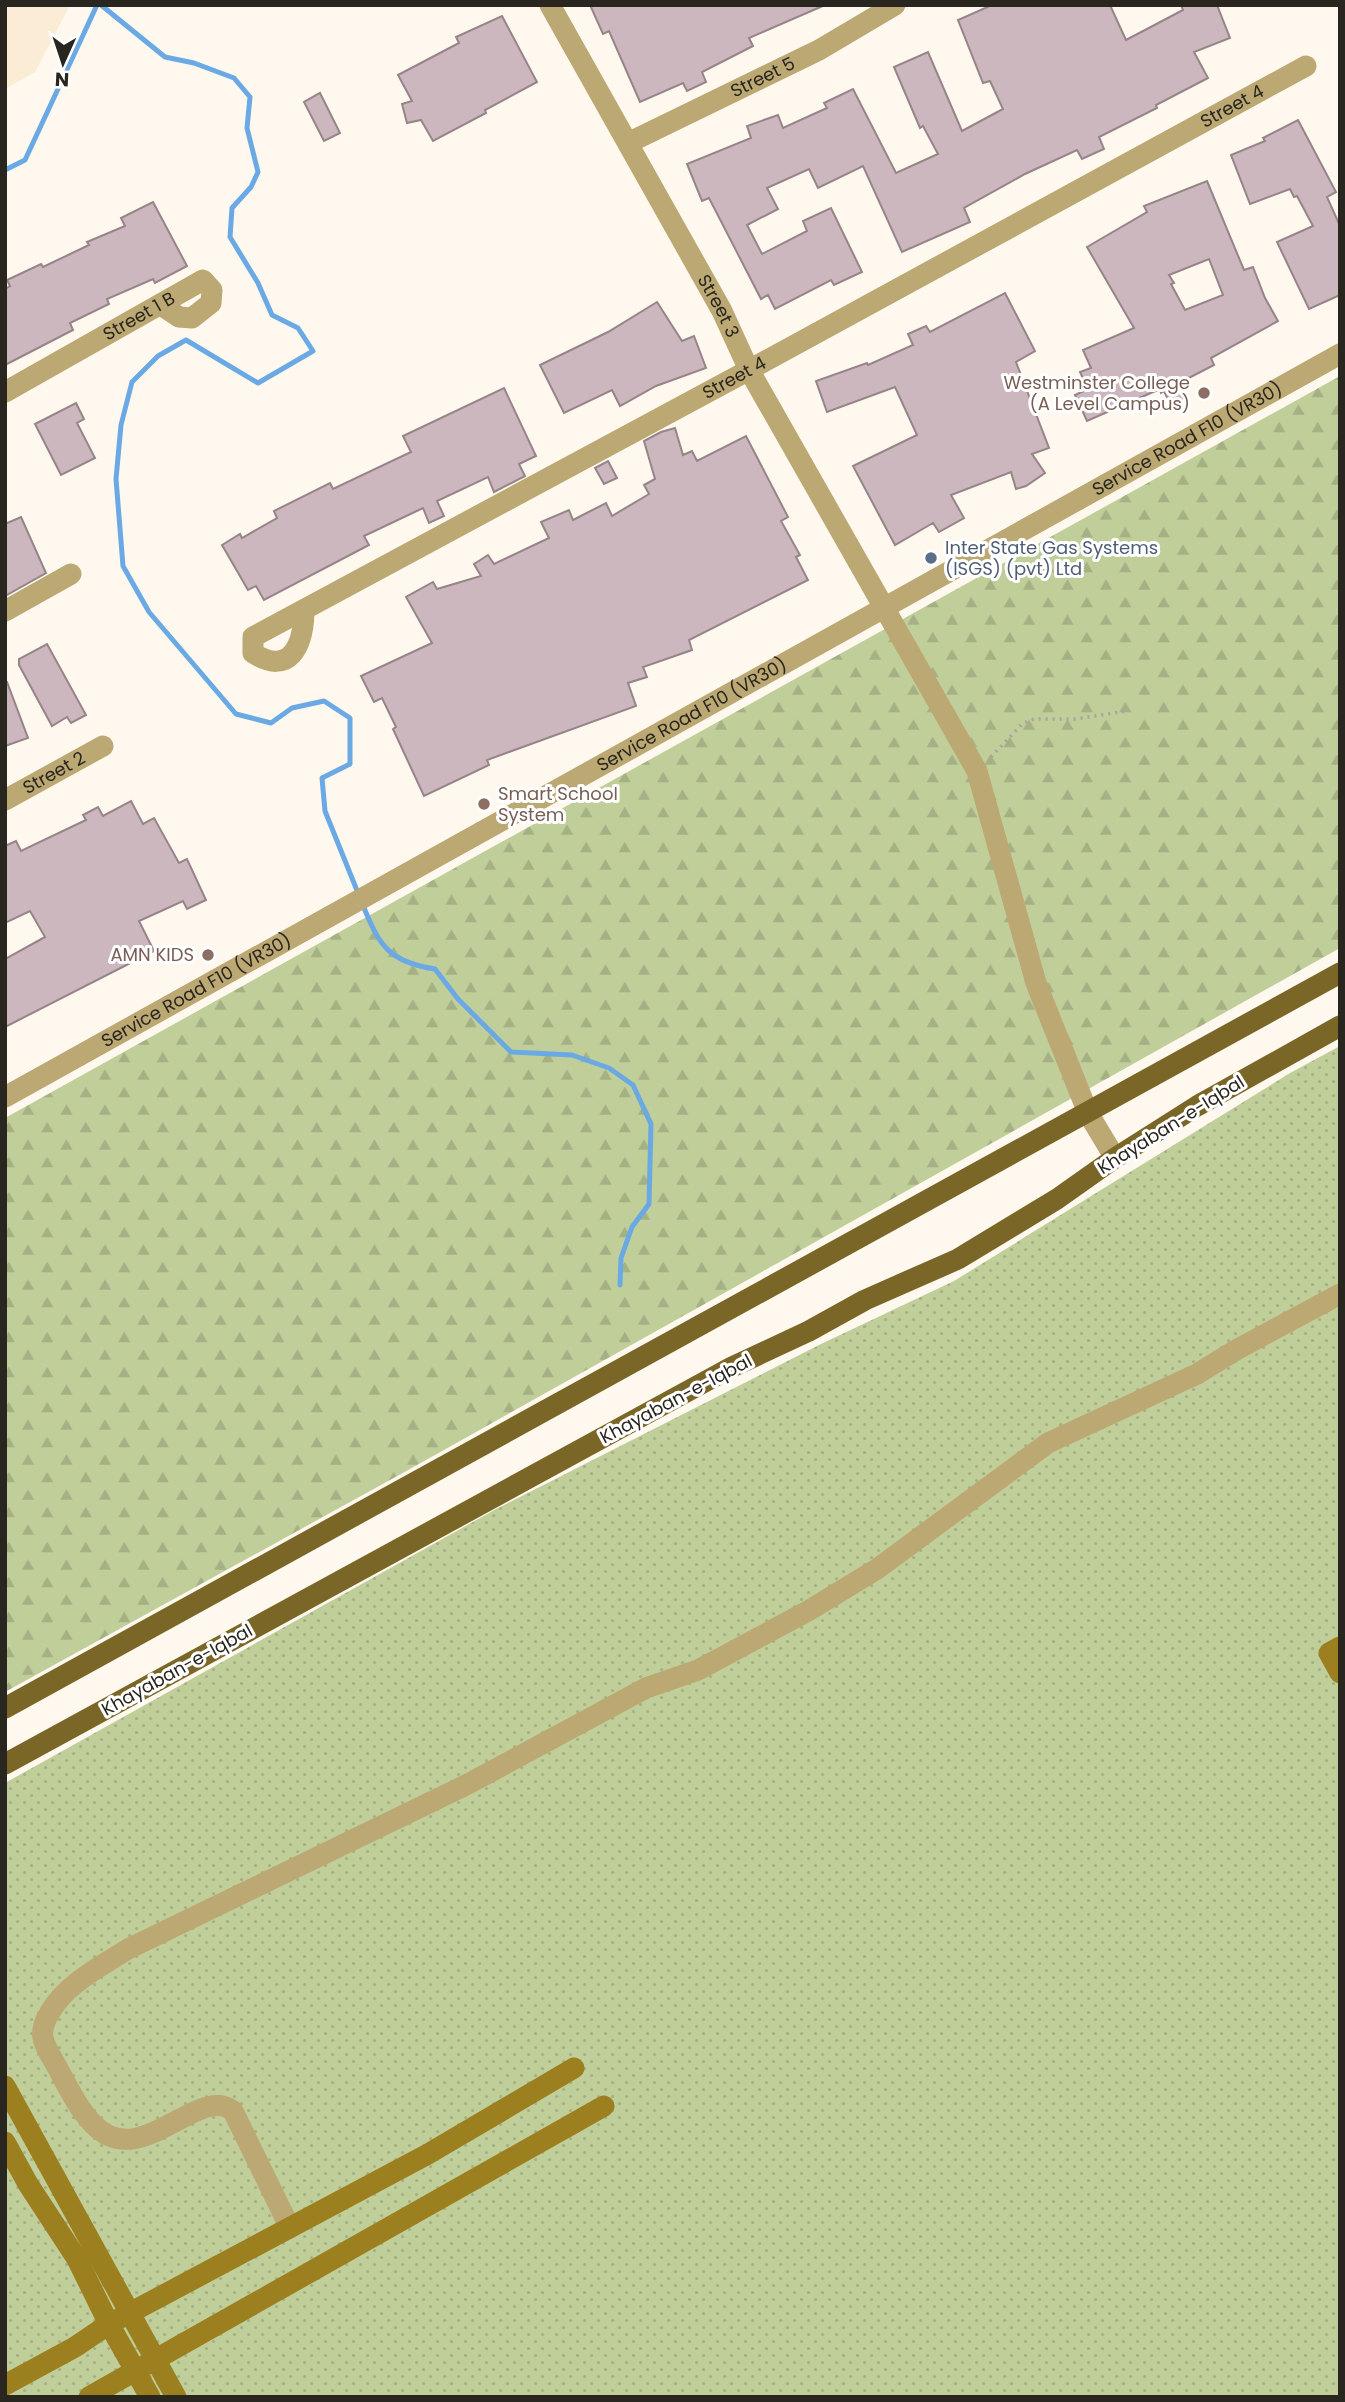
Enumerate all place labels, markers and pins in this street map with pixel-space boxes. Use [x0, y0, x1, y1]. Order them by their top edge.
place label: Westminster College (A Level Campus) [1003, 370, 1190, 416]
marker: Westminster College (A Level Campus) [1196, 385, 1212, 401]
place label: Inter State Gas Systems (ISGS) (pvt) Ltd [945, 535, 1158, 581]
marker: Inter State Gas Systems (ISGS) (pvt) Ltd [923, 550, 939, 566]
place label: Smart School System [498, 781, 618, 827]
marker: Smart School System [476, 796, 492, 812]
place label: AMN KIDS [110, 942, 194, 967]
marker: AMN KIDS [200, 947, 216, 963]

